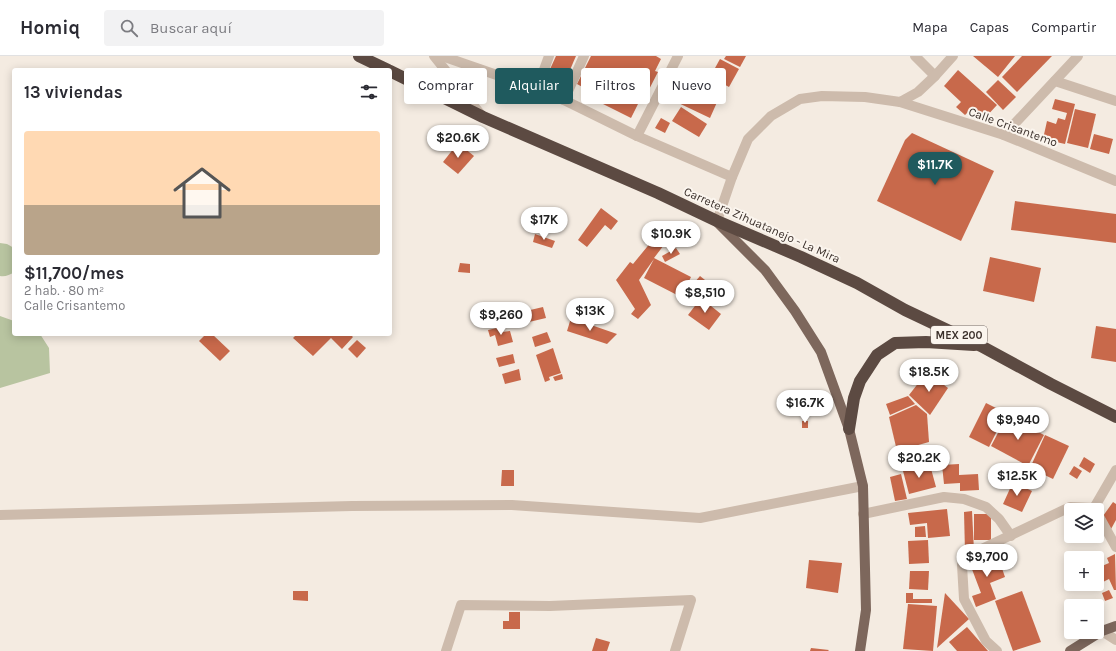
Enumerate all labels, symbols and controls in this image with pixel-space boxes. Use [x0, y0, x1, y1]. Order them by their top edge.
search box [104, 10, 384, 46]
text: Homiq [20, 17, 80, 39]
icon: search [118, 17, 140, 39]
text: Buscar aquí [150, 19, 232, 37]
text: Mapa [912, 19, 948, 36]
text: Capas [970, 19, 1009, 36]
text: Compartir [1031, 19, 1096, 36]
chip: Comprar [404, 68, 487, 104]
chip: Alquilar [495, 68, 573, 104]
chip: Filtros [581, 68, 650, 104]
chip: Nuevo [658, 68, 726, 104]
icon: filters [358, 81, 380, 103]
text: 13 viviendas [24, 82, 123, 102]
street label: Calle Crisantemo [967, 104, 1059, 150]
pin: $20.6K [425, 125, 491, 159]
text: $20.6K [436, 130, 480, 145]
pin: $11.7K [902, 152, 968, 186]
icon: home [166, 157, 238, 229]
text: $11.7K [917, 157, 953, 172]
street label: Carretera Zihuatanejo - La Mira [682, 184, 842, 266]
pin: $17K [520, 207, 568, 241]
text: $17K [530, 212, 558, 227]
pin: $10.9K [638, 221, 704, 255]
text: $10.9K [650, 226, 692, 241]
text: $11,700/mes [24, 263, 124, 283]
pin: $8,510 [672, 280, 738, 314]
text: 2 hab. · 80 m² [24, 283, 104, 298]
text: $8,510 [684, 285, 726, 300]
text: Calle Crisantemo [24, 298, 125, 313]
pin: $13K [566, 298, 614, 332]
pin: $9,260 [468, 302, 534, 336]
text: $13K [575, 303, 605, 318]
text: $9,260 [479, 307, 523, 322]
road number: MEX 200 [931, 326, 987, 344]
pin: $18.5K [896, 359, 962, 393]
text: $18.5K [909, 364, 949, 379]
pin: $16.7K [772, 390, 838, 424]
text: $16.7K [785, 395, 825, 410]
pin: $9,940 [985, 407, 1051, 441]
text: $9,940 [996, 412, 1040, 427]
pin: $20.2K [886, 445, 952, 479]
text: $20.2K [897, 450, 941, 465]
pin: $12.5K [984, 463, 1050, 497]
text: $12.5K [997, 468, 1037, 483]
map controls [1064, 503, 1104, 639]
button: layers [1064, 503, 1104, 543]
pin: $9,700 [954, 544, 1020, 578]
text: $9,700 [965, 549, 1009, 564]
button: + [1064, 551, 1104, 591]
button: − [1064, 599, 1104, 639]

